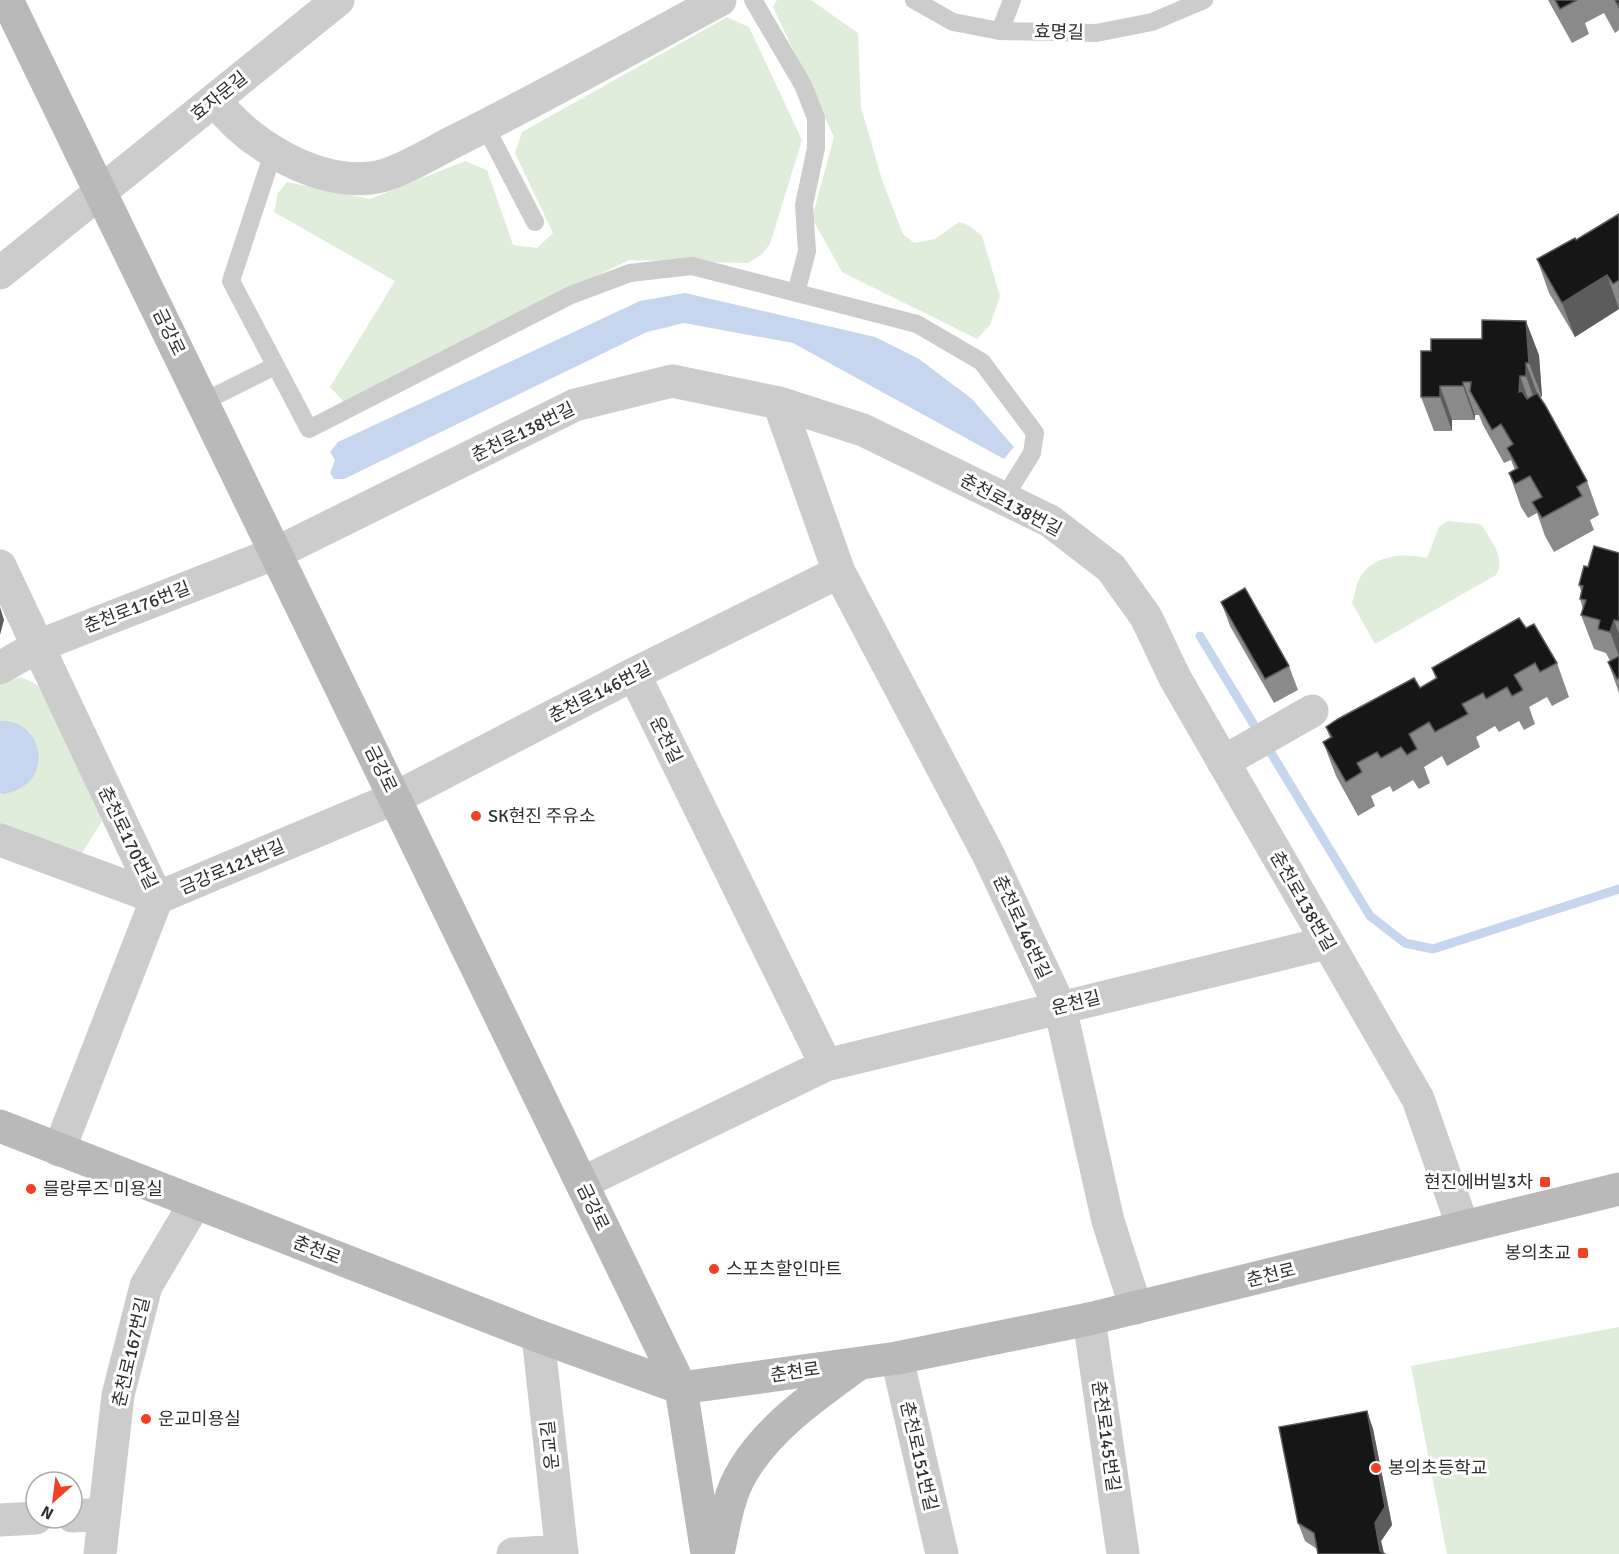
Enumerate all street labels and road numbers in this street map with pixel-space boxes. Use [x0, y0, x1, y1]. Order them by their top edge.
street label: 효명길 [1034, 21, 1084, 43]
street label: 효자문길 [186, 67, 252, 125]
street label: 금강로 [148, 305, 190, 359]
street label: 춘천로138번길 [468, 398, 578, 466]
street label: 춘천로138번길 [956, 469, 1066, 541]
street label: 춘천로176번길 [81, 577, 193, 637]
street label: 춘천로146번길 [545, 657, 655, 727]
street label: 운천길 [645, 713, 687, 767]
street label: 금강로 [360, 742, 402, 796]
street label: 춘천로170번길 [94, 783, 162, 893]
street label: 금강로121번길 [176, 835, 288, 899]
street label: 춘천로138번길 [1265, 847, 1341, 955]
street label: 춘천로146번길 [988, 872, 1056, 982]
street label: 운천길 [1049, 986, 1103, 1020]
street label: 금강로 [572, 1180, 614, 1234]
street label: 춘천로 [290, 1231, 344, 1269]
street label: 춘천로 [1244, 1258, 1298, 1292]
street label: 춘천로167번길 [108, 1295, 154, 1409]
street label: 춘천로 [769, 1358, 821, 1386]
street label: 춘천로145번길 [1087, 1379, 1125, 1493]
street label: 춘천로151번길 [896, 1399, 942, 1513]
street label: 운교길 [536, 1419, 564, 1471]

